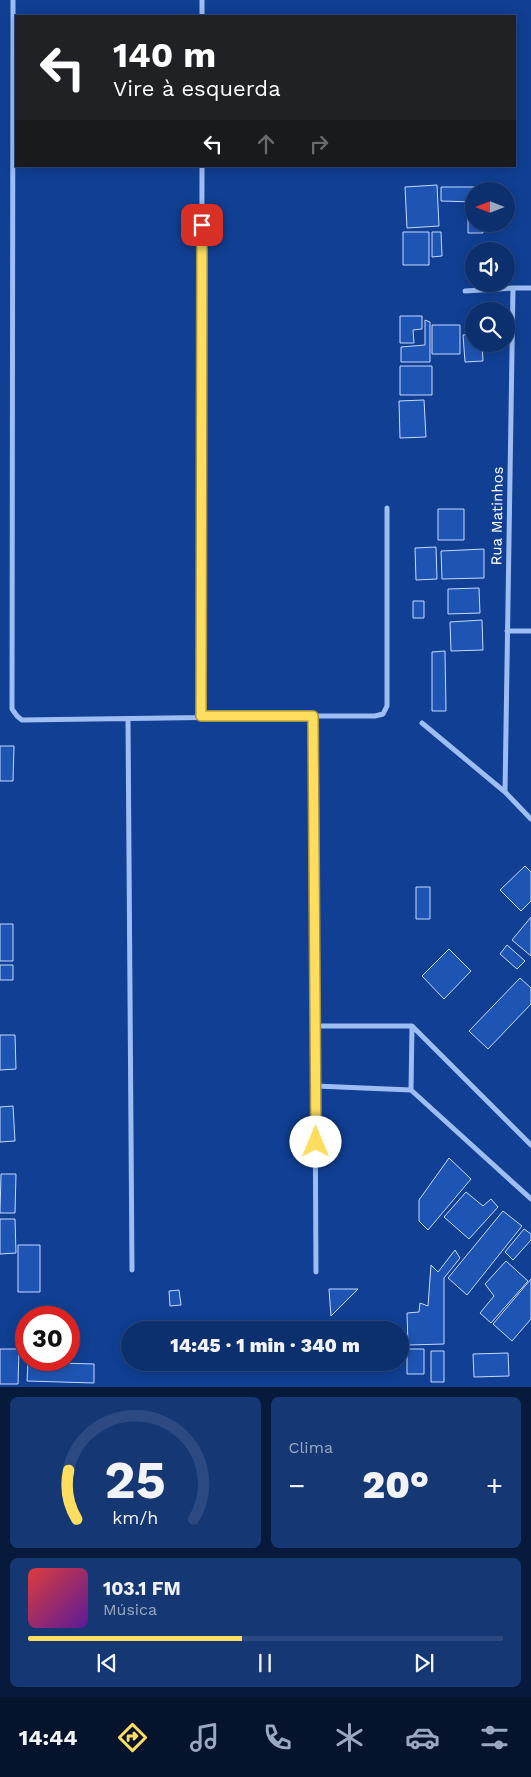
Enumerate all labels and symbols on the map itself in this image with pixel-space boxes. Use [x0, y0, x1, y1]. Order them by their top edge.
north arrow [465, 182, 515, 232]
pin [181, 204, 223, 246]
street label: Rua Matinhos [487, 466, 507, 566]
position arrow [289, 1115, 341, 1167]
speed limit sign: 30 [15, 1306, 80, 1371]

